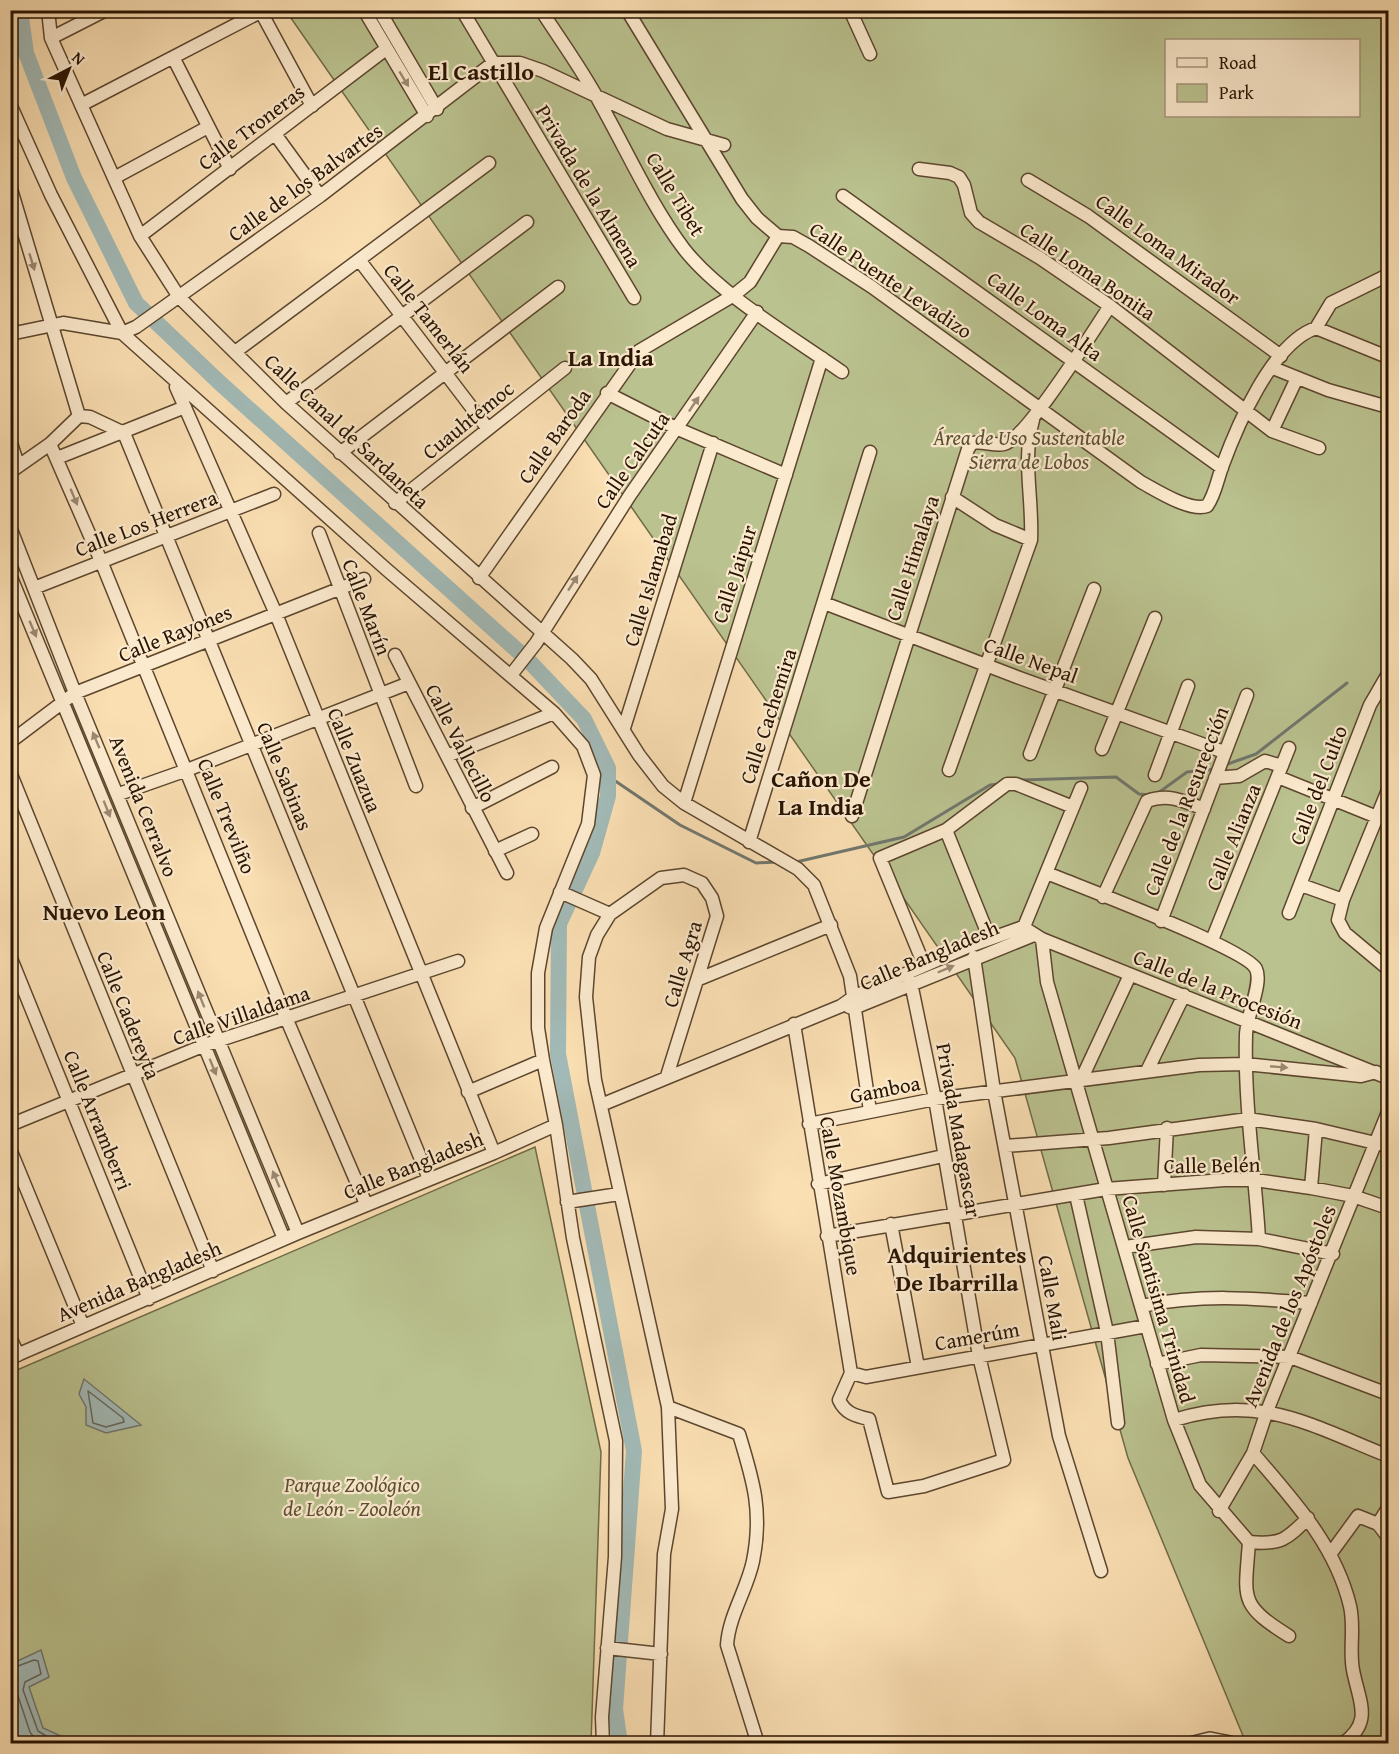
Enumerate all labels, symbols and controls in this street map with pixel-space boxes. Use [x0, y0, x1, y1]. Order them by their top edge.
north arrow [39, 39, 99, 99]
legend [1165, 39, 1360, 117]
text: N [67, 45, 91, 71]
text: Road [1219, 49, 1257, 76]
district label: El Castillo [428, 54, 534, 89]
one-way arrow [399, 71, 410, 87]
street label: Calle Troneras [191, 76, 311, 178]
text: Park [1219, 79, 1255, 106]
street label: Privada de la Almena [528, 99, 650, 273]
street label: Calle de los Balvartes [221, 115, 389, 249]
street label: Calle Tibet [639, 146, 714, 243]
street label: Calle Loma Mirador [1089, 186, 1247, 312]
street label: Calle Puente Levadizo [803, 214, 979, 346]
street label: Calle Loma Bonita [1014, 214, 1162, 328]
one-way arrow [28, 254, 37, 272]
street label: Calle Tamerlán [376, 257, 482, 380]
street label: Calle Loma Alta [981, 263, 1109, 369]
district label: La India [568, 340, 655, 375]
street label: Calle Canal de Sardaneta [258, 346, 436, 516]
street label: Cuauhtémoc [415, 373, 521, 467]
street label: Calle Baroda [510, 382, 598, 490]
one-way arrow [689, 396, 700, 413]
street label: Calle Calcuta [587, 405, 677, 515]
park label: Área de Uso Sustentable Sierra de Lobos [932, 422, 1125, 477]
street label: Calle Los Herrera [70, 482, 222, 564]
one-way arrow [69, 489, 78, 506]
street label: Calle Himalaya [877, 491, 947, 625]
street label: Calle Islamabad [615, 509, 685, 650]
street label: Calle Jaipur [704, 521, 765, 627]
street label: Calle Marín [334, 554, 400, 660]
one-way arrow [567, 575, 578, 591]
street label: Calle Rayones [113, 596, 237, 670]
one-way arrow [28, 620, 38, 638]
street label: Calle Nepal [979, 629, 1083, 691]
street label: Calle Cachemira [731, 644, 805, 788]
street label: Calle Vallecillo [418, 678, 504, 808]
street label: Calle de la Resurección [1136, 702, 1236, 900]
street label: Calle Zuazua [320, 703, 390, 817]
street label: Calle Sabinas [249, 717, 321, 835]
street label: Calle del Culto [1281, 721, 1355, 849]
one-way arrow [91, 731, 100, 749]
street label: Avenida Cerralvo [102, 731, 186, 881]
street label: Calle Trevilño [190, 753, 264, 879]
district label: Cañon De La India [771, 761, 871, 824]
street label: Calle Alianza [1197, 779, 1269, 895]
one-way arrow [103, 800, 113, 818]
district label: Nuevo Leon [43, 894, 165, 929]
street label: Calle Bangladesh [855, 912, 1004, 998]
street label: Calle Agra [654, 917, 710, 1011]
street label: Calle de la Procesión [1129, 941, 1307, 1037]
street label: Calle Cadereyta [89, 946, 169, 1084]
one-way arrow [938, 964, 956, 974]
street label: Calle Villaldama [168, 977, 314, 1053]
one-way arrow [196, 989, 206, 1007]
street label: Privada Madagascar [928, 1040, 990, 1220]
street label: Calle Arramberri [56, 1045, 140, 1195]
one-way arrow [209, 1058, 219, 1076]
one-way arrow [1269, 1062, 1288, 1072]
street label: Gamboa [847, 1067, 923, 1111]
street label: Calle Mozambique [812, 1114, 870, 1278]
street label: Calle Bangladesh [338, 1123, 488, 1207]
street label: Calle Belén [1163, 1149, 1261, 1181]
one-way arrow [271, 1170, 280, 1187]
street label: Calle Santisima Trinidad [1114, 1191, 1204, 1407]
street label: Avenida de los Apóstoles [1234, 1200, 1344, 1412]
street label: Avenida Bangladesh [52, 1232, 226, 1330]
district label: Adquirientes De Ibarrilla [887, 1237, 1027, 1300]
street label: Calle Mali [1030, 1253, 1076, 1343]
street label: Camerúm [932, 1313, 1022, 1359]
park label: Parque Zoológico de León - Zooleón [283, 1469, 421, 1524]

